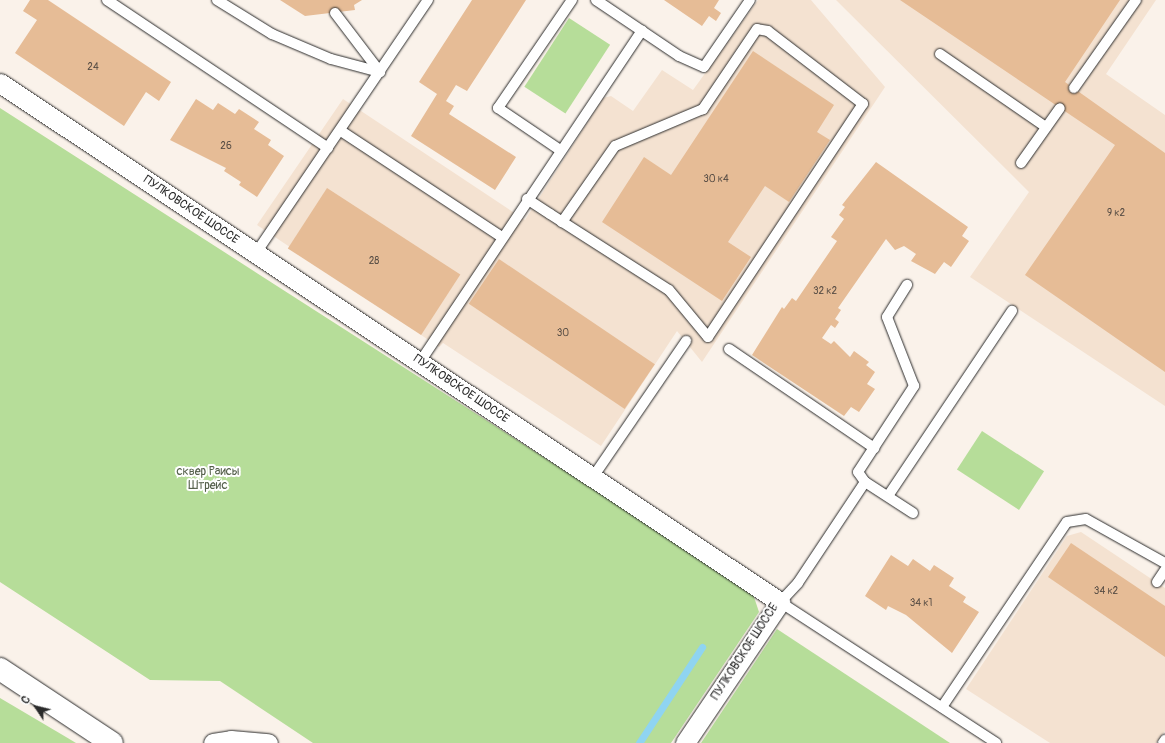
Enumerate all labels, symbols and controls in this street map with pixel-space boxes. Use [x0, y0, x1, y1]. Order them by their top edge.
house number: 24 [87, 62, 99, 74]
house number: 26 [220, 141, 232, 153]
street label: ПУЛКОВСКОЕ ШОССЕ [140, 173, 242, 247]
house number: 30 к4 [703, 174, 729, 186]
house number: 9 к2 [1107, 208, 1125, 220]
house number: 28 [369, 256, 379, 268]
house number: 32 к2 [813, 286, 837, 298]
house number: 30 [557, 328, 569, 340]
street label: ПУЛКОВСКОЕ ШОССЕ [410, 352, 512, 426]
park label: сквер Раисы Штрейс [176, 465, 240, 493]
house number: 34 к2 [1094, 586, 1118, 598]
house number: 34 к1 [910, 598, 932, 610]
street label: ПУЛКОВСКОЕ ШОССЕ [708, 601, 782, 703]
north arrow [16, 687, 56, 727]
text: С [18, 693, 33, 706]

